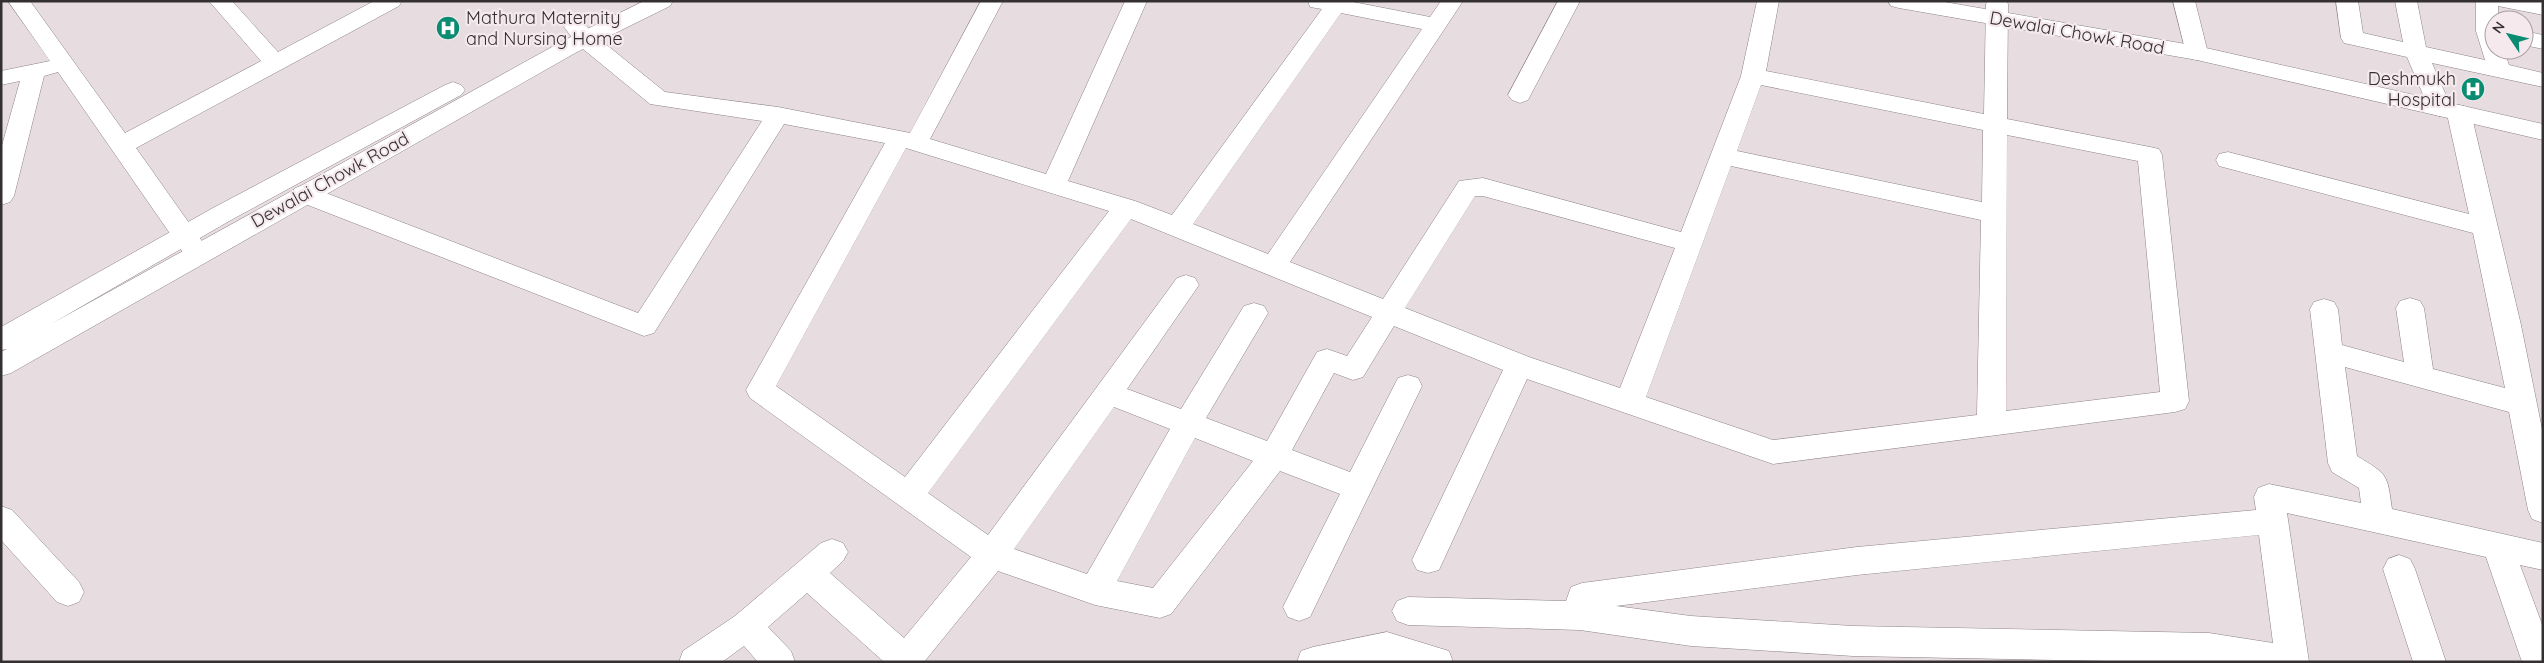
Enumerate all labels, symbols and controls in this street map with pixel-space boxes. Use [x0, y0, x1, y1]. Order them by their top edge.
place label: Mathura Maternity and Nursing Home [466, 6, 623, 50]
street label: Dewalai Chowk Road [1988, 6, 2166, 59]
north arrow [2484, 10, 2534, 60]
hospital icon: Mathura Maternity and Nursing Home [435, 15, 461, 41]
text: N [2488, 18, 2509, 37]
place label: Deshmukh Hospital [2368, 67, 2456, 111]
hospital icon: Deshmukh Hospital [2460, 76, 2486, 102]
street label: Dewalai Chowk Road [247, 127, 413, 233]

